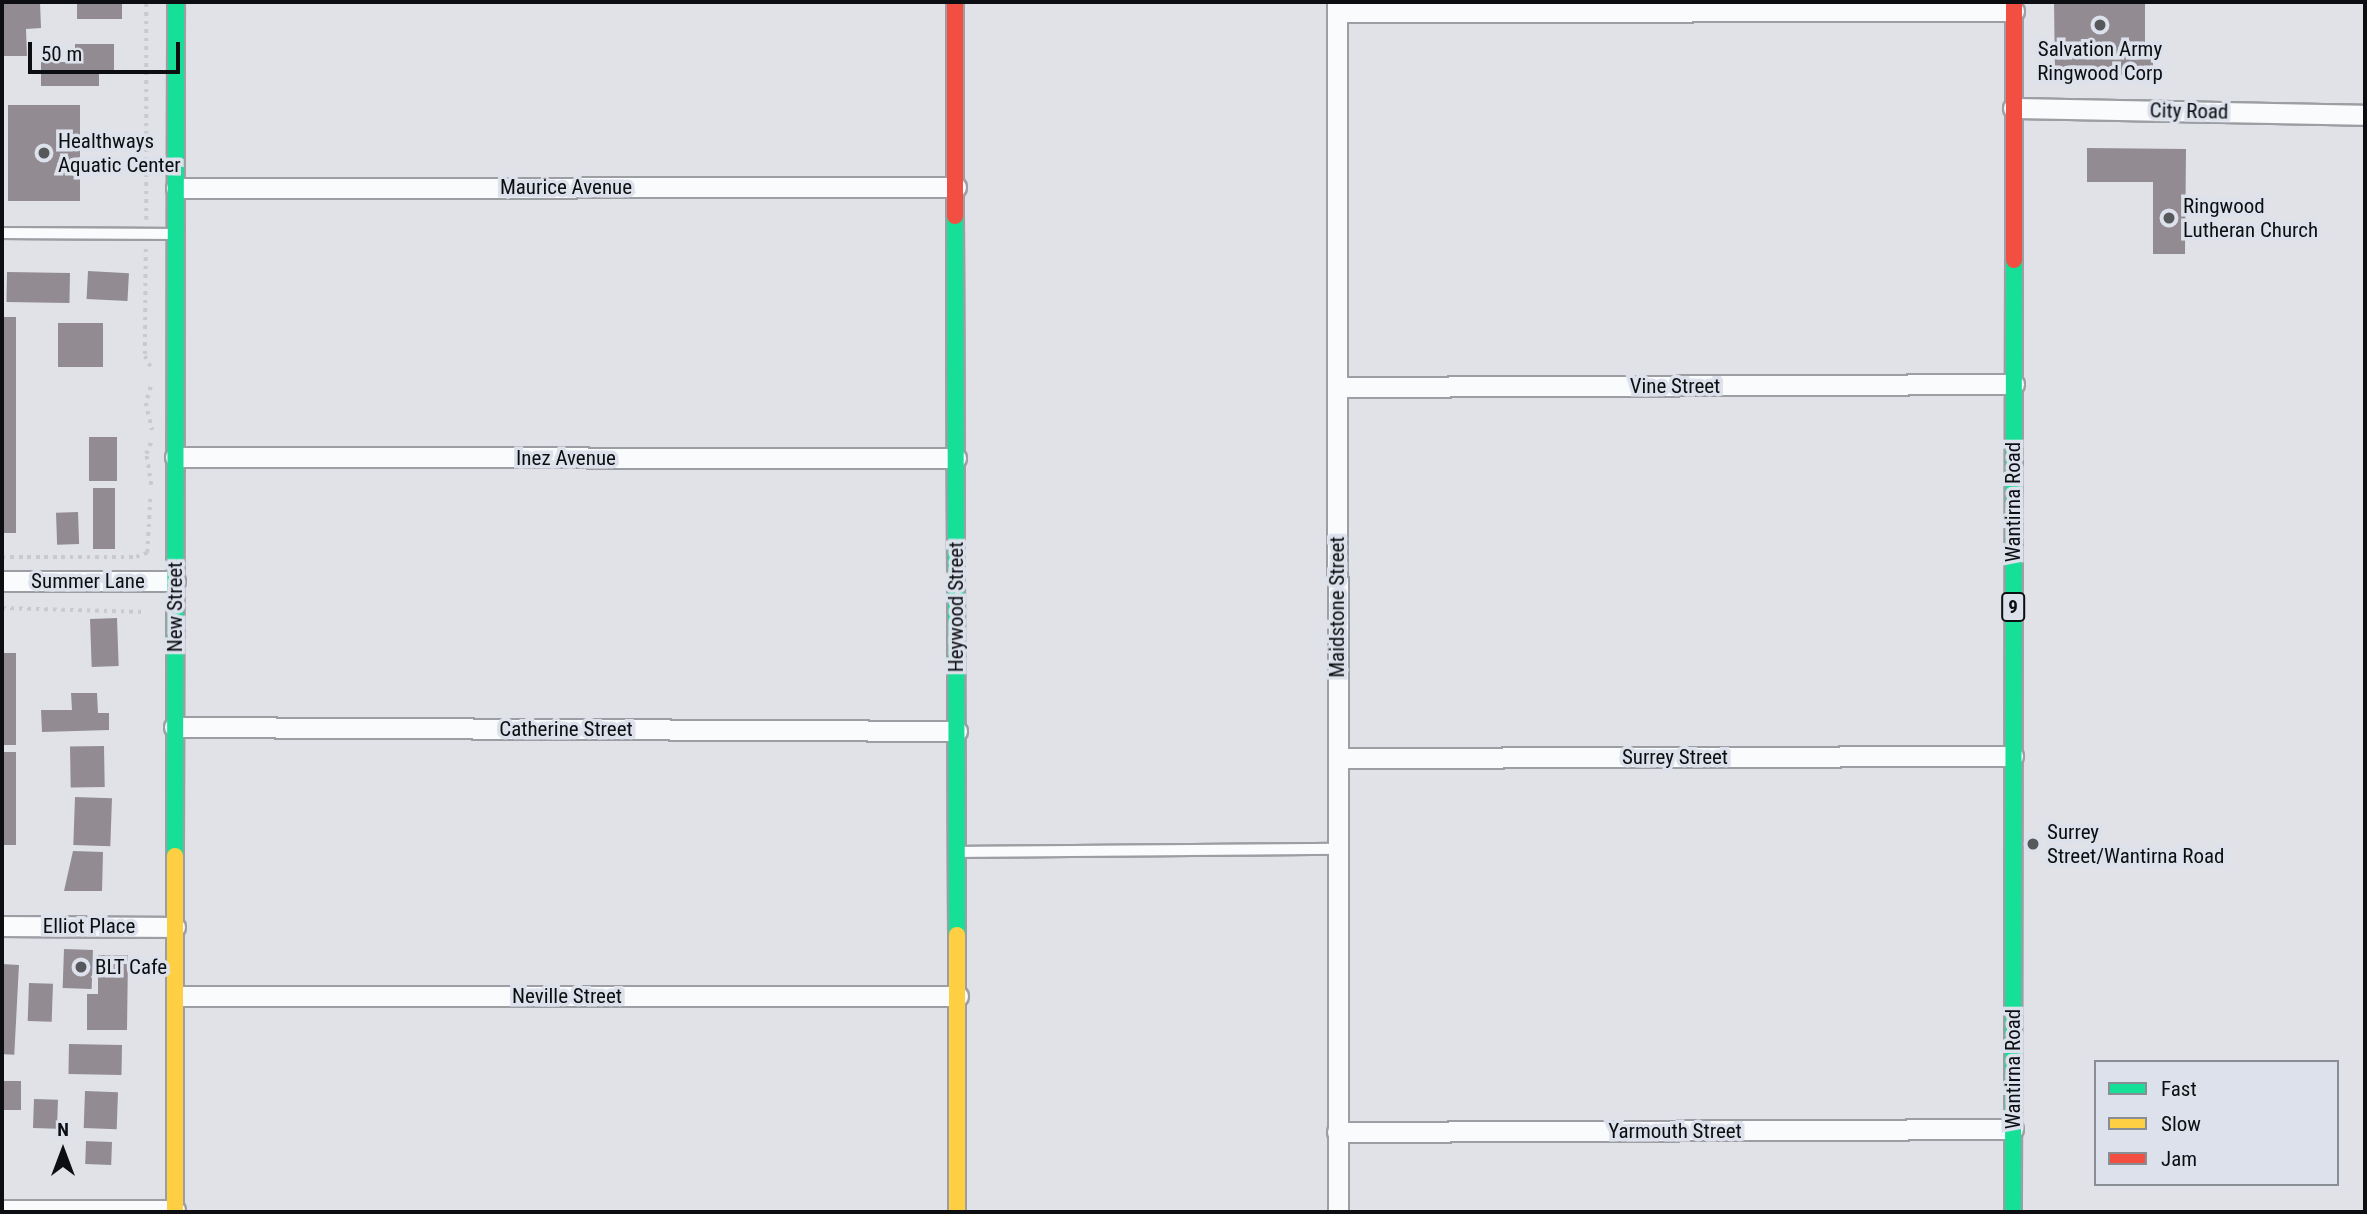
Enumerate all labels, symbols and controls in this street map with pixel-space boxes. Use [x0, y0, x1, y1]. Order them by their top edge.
marker: Salvation Army Ringwood Corp [2092, 17, 2108, 33]
scale bar [32, 28, 184, 72]
place label: Salvation Army Ringwood Corp [2037, 36, 2163, 86]
text: 50 m [41, 42, 82, 66]
street label: City Road [2149, 98, 2229, 124]
place label: Healthways Aquatic Center [58, 128, 181, 178]
marker: Healthways Aquatic Center [36, 145, 52, 161]
street label: Maurice Avenue [500, 174, 632, 200]
place label: Ringwood Lutheran Church [2183, 193, 2318, 243]
marker: Ringwood Lutheran Church [2161, 210, 2177, 226]
street label: Vine Street [1630, 373, 1720, 399]
street label: Wantirna Road [2000, 442, 2026, 562]
street label: Inez Avenue [516, 445, 616, 471]
street label: Maidstone Street [1324, 536, 1350, 678]
street label: Heywood Street [943, 542, 969, 672]
street label: New Street [162, 562, 188, 652]
street label: Summer Lane [31, 568, 145, 594]
road number: 9 [2001, 592, 2025, 622]
street label: Catherine Street [499, 716, 633, 742]
street label: Surrey Street [1622, 744, 1728, 770]
place label: Surrey Street/Wantirna Road [2047, 819, 2225, 869]
marker: Surrey Street/Wantirna Road [2025, 836, 2041, 852]
street label: Elliot Place [43, 913, 135, 939]
place label: BLT Cafe [95, 954, 168, 980]
marker: BLT Cafe [73, 959, 89, 975]
street label: Neville Street [512, 983, 622, 1009]
street label: Wantirna Road [2000, 1009, 2026, 1129]
legend [2094, 1060, 2339, 1186]
text: Fast [2161, 1077, 2197, 1101]
text: Slow [2161, 1112, 2201, 1136]
north arrow [28, 1116, 98, 1186]
text: N [57, 1118, 69, 1141]
street label: Yarmouth Street [1608, 1118, 1742, 1144]
text: Jam [2161, 1147, 2197, 1171]

